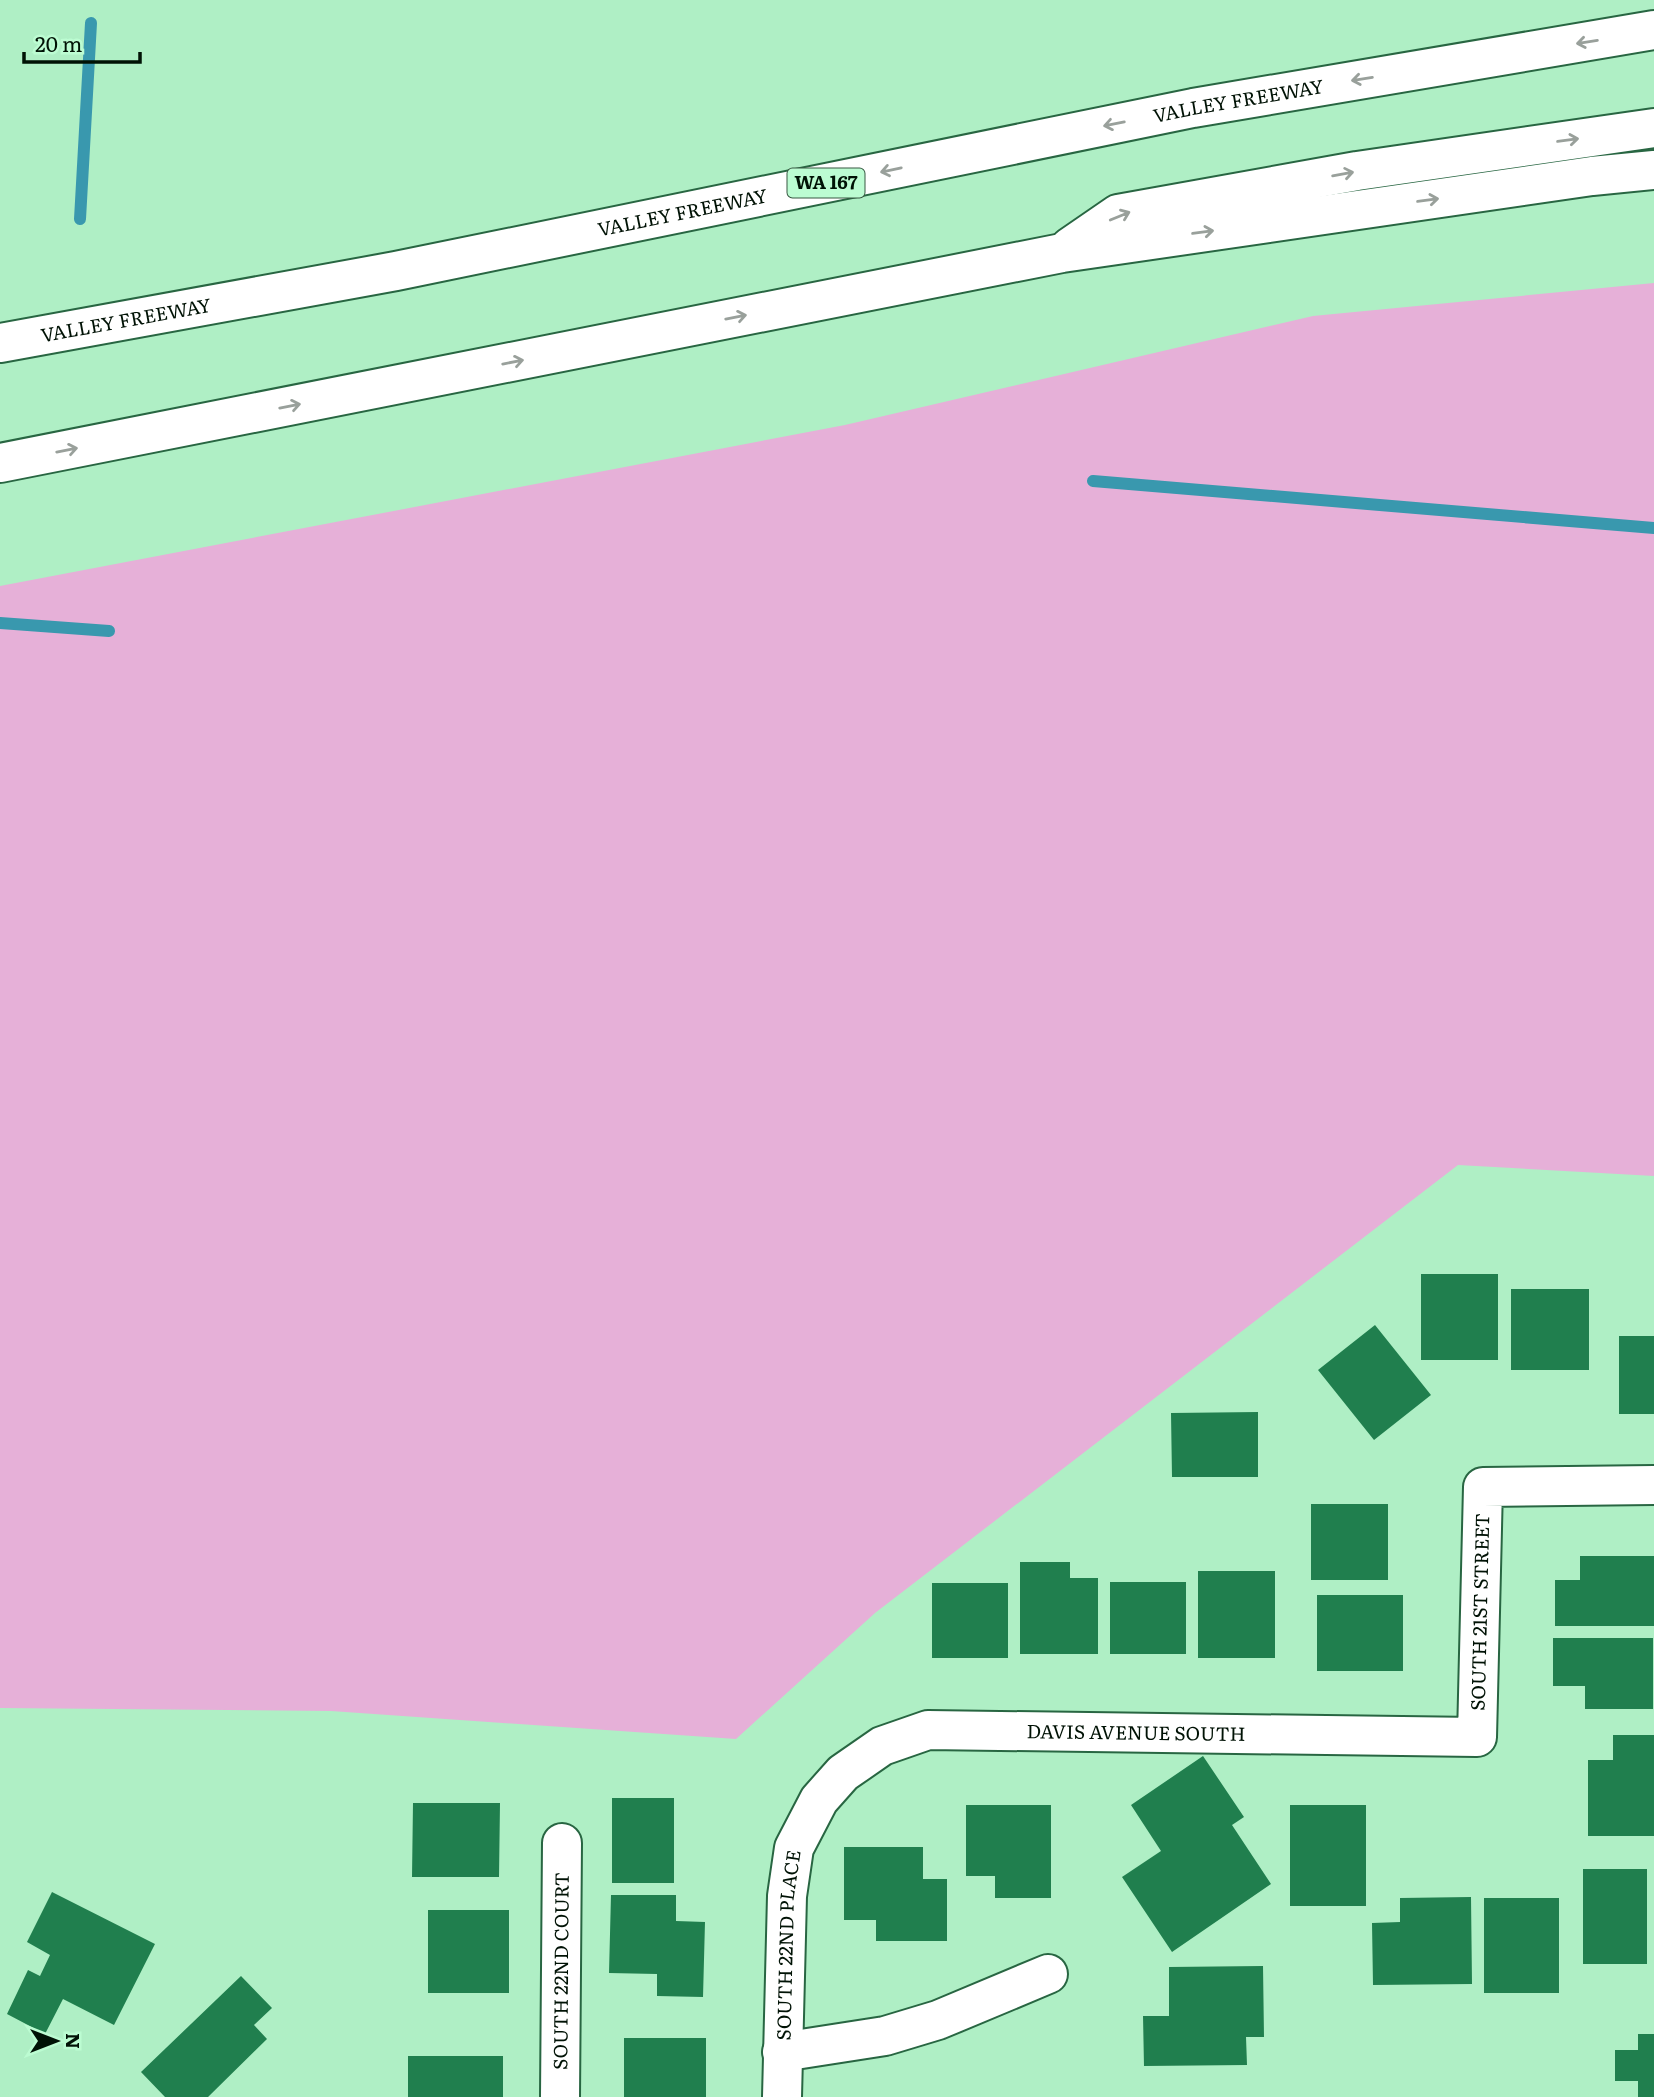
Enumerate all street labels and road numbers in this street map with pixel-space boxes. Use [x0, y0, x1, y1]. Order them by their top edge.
street label: VALLEY FREEWAY [1150, 71, 1326, 129]
road number: WA 167 [788, 168, 864, 198]
street label: VALLEY FREEWAY [595, 180, 770, 242]
street label: VALLEY FREEWAY [38, 290, 214, 348]
street label: SOUTH 21ST STREET [1463, 1513, 1495, 1711]
street label: DAVIS AVENUE SOUTH [1026, 1716, 1246, 1747]
street label: SOUTH 22ND PLACE [768, 1848, 807, 2041]
street label: SOUTH 22ND COURT [545, 1872, 575, 2070]

